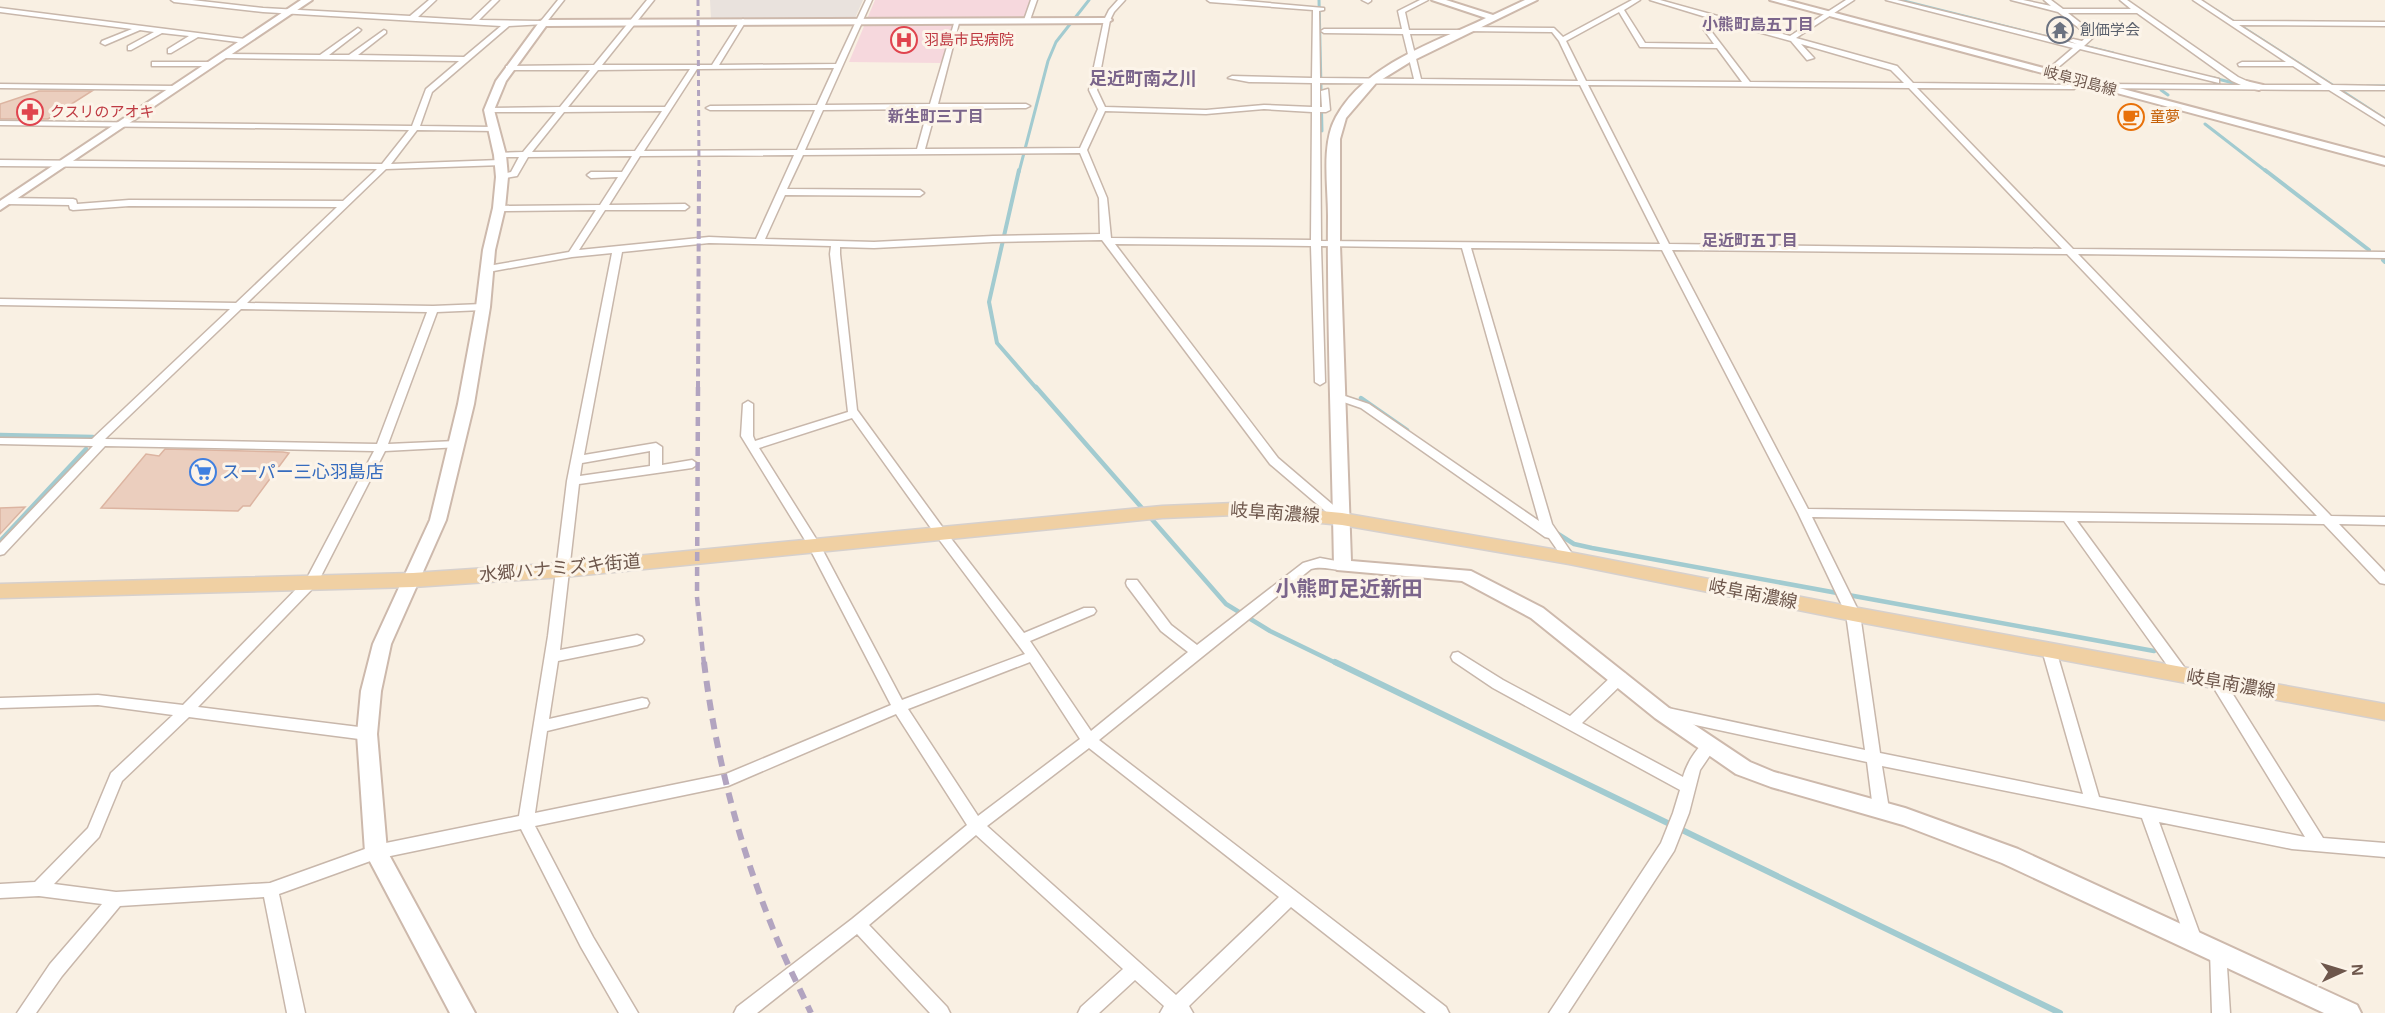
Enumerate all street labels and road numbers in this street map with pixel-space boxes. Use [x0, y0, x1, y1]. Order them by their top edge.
street label: 岐阜羽島線 [2042, 63, 2119, 98]
street label: 岐阜南濃線 [1229, 500, 1321, 526]
street label: 水郷ハナミズキ街道 [478, 551, 642, 585]
street label: 岐阜南濃線 [1707, 576, 1799, 612]
street label: 岐阜南濃線 [2185, 666, 2277, 702]

